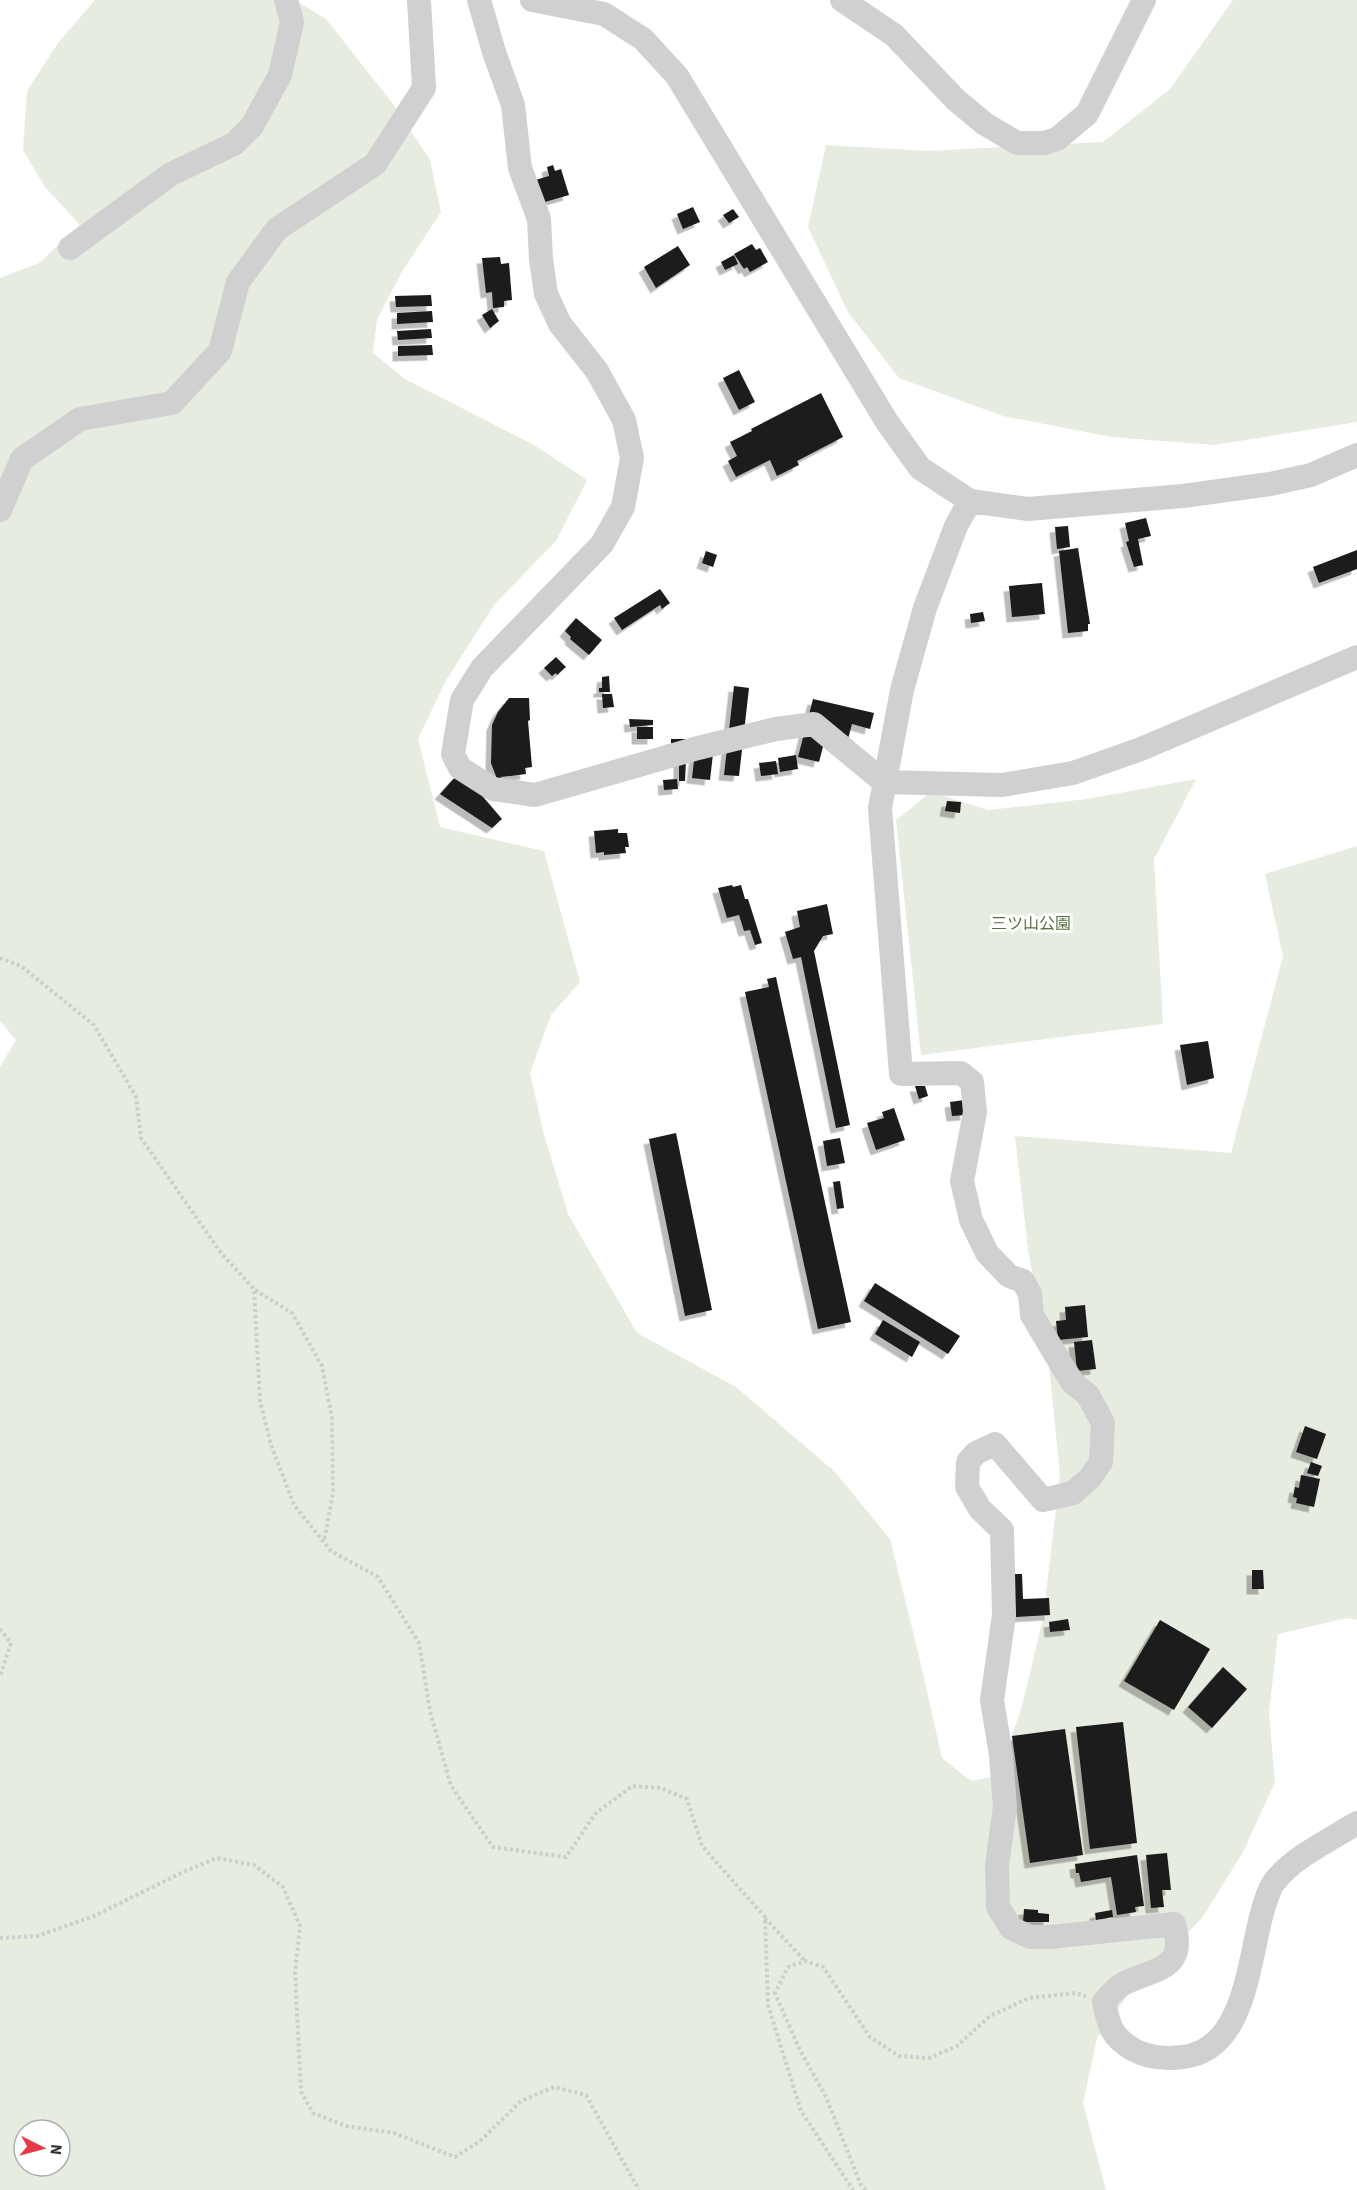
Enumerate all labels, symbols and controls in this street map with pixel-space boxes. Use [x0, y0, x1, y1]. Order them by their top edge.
park label: 三ツ山公園 [991, 913, 1071, 935]
north arrow [12, 2118, 72, 2178]
text: N [44, 2143, 67, 2156]

